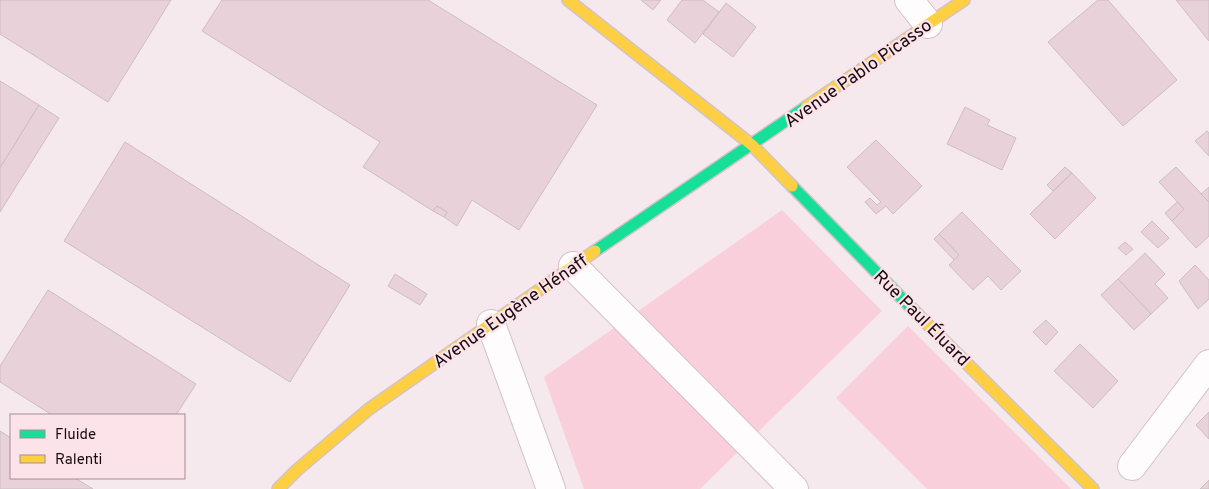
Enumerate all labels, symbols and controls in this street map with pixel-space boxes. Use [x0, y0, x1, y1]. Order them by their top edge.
street label: Avenue Pablo Picasso [781, 15, 937, 134]
street label: Avenue Eugène Hénaff [429, 250, 593, 374]
street label: Rue Paul Éluard [868, 264, 976, 372]
legend [10, 414, 185, 479]
text: Fluide [55, 426, 96, 445]
text: Ralenti [55, 451, 102, 470]

